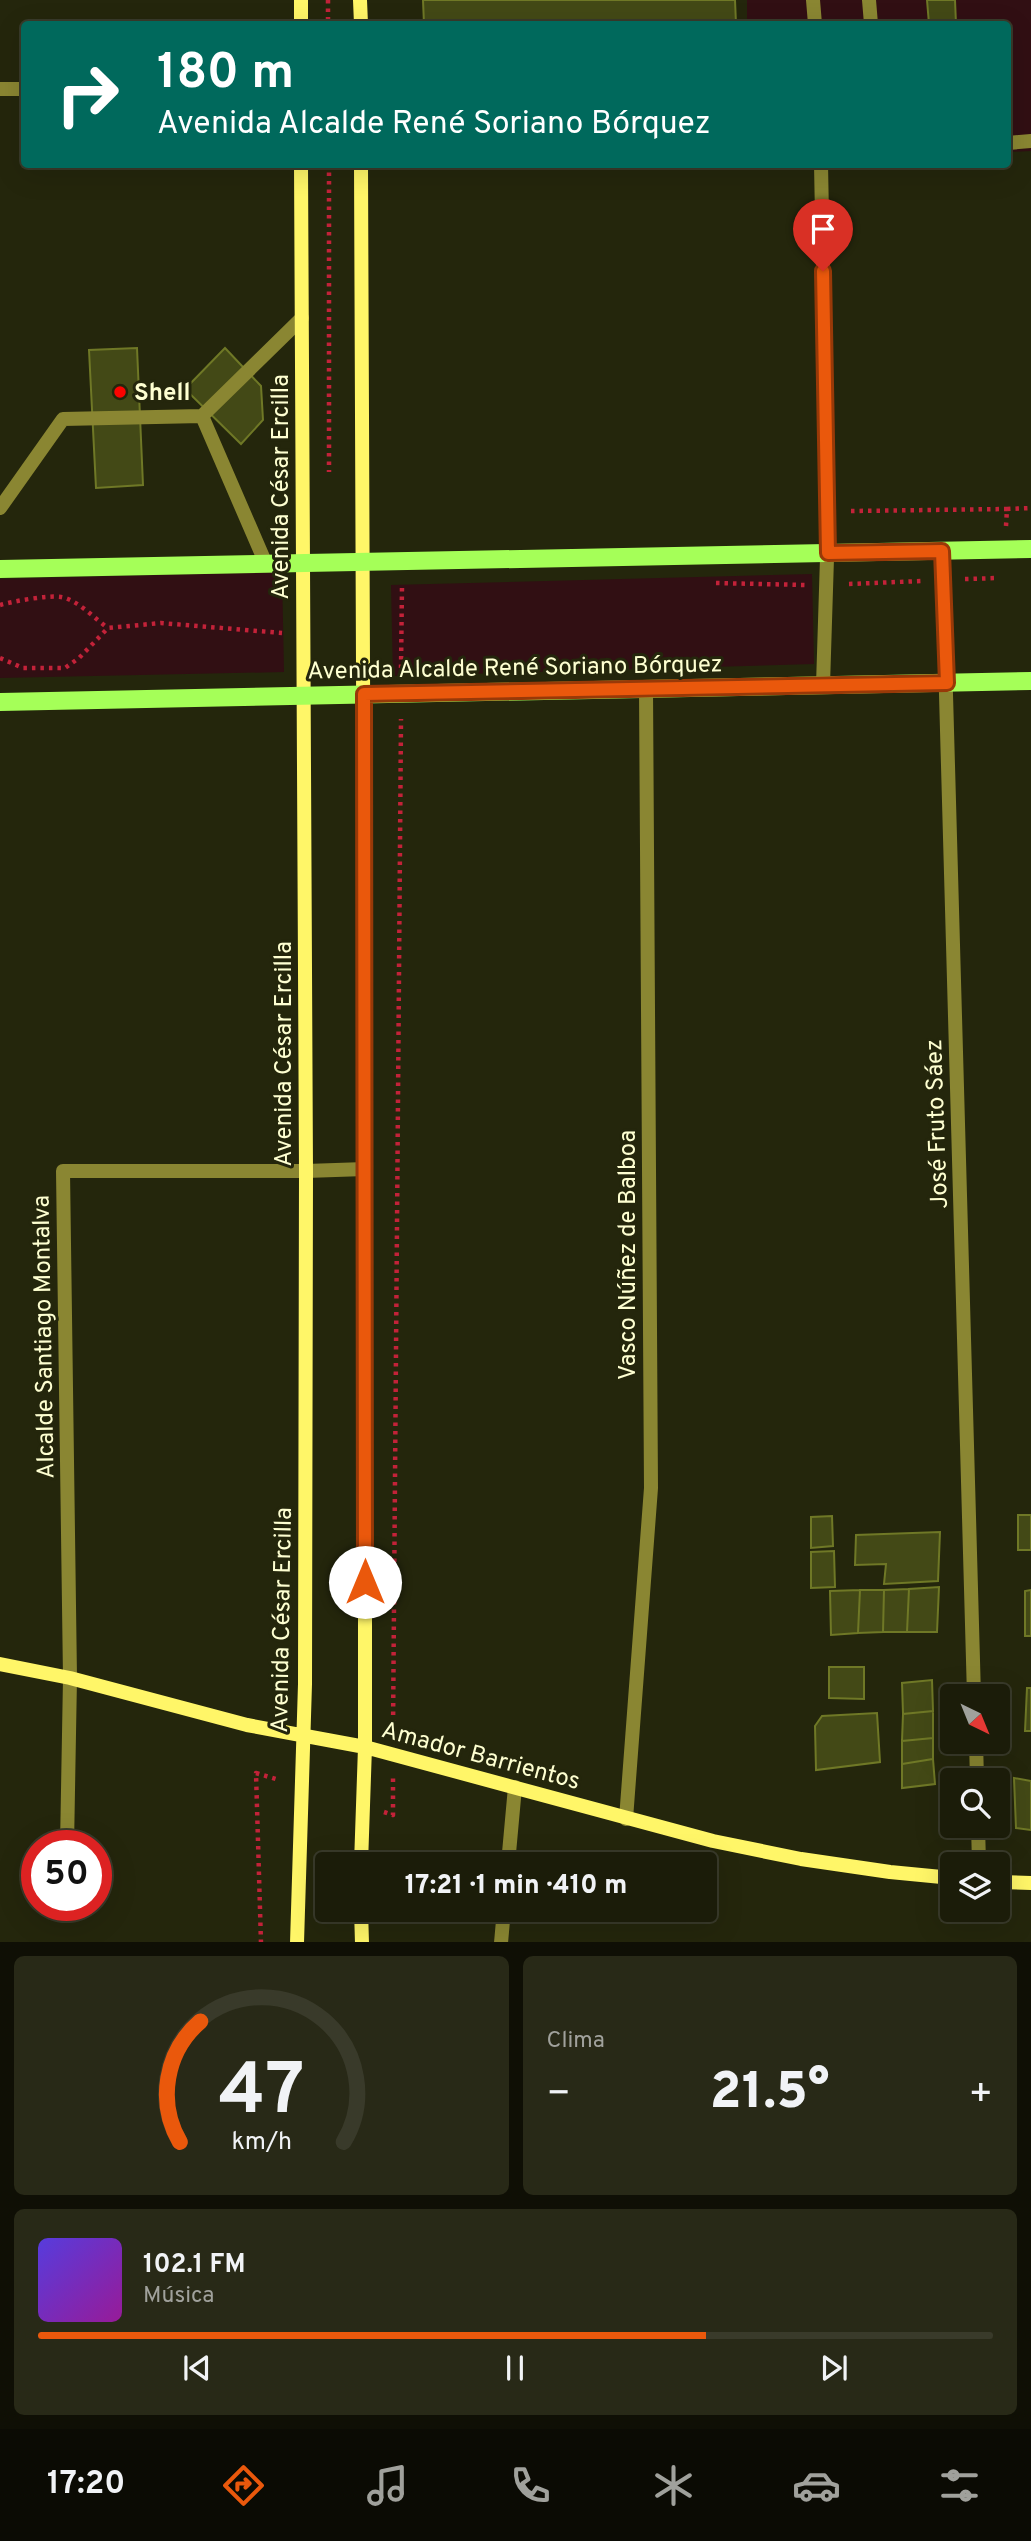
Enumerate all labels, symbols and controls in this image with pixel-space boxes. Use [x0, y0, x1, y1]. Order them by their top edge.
text: 180 m [157, 44, 294, 106]
icon: right [42, 49, 133, 140]
text: Avenida Alcalde René Soriano Bórquez [157, 105, 711, 145]
pin [793, 199, 853, 271]
icon: arrive [804, 210, 842, 248]
street label: Avenida César Ercilla [267, 374, 297, 600]
place label: Shell [134, 379, 190, 409]
marker: Shell [112, 384, 128, 400]
street label: Avenida Alcalde René Soriano Bórquez [307, 650, 723, 688]
street label: Avenida César Ercilla [270, 941, 300, 1167]
street label: José Fruto Sáez [920, 1039, 956, 1209]
street label: Vasco Núñez de Balboa [614, 1130, 644, 1380]
street label: Alcalde Santiago Montalva [28, 1195, 62, 1479]
street label: Avenida César Ercilla [266, 1507, 300, 1733]
position arrow [328, 1545, 402, 1619]
north arrow [940, 1684, 1010, 1754]
map controls [940, 1684, 1010, 1922]
street label: Amador Barrientos [378, 1716, 583, 1798]
button: search [940, 1768, 1010, 1838]
speed limit sign: 50 [21, 1830, 112, 1921]
button: layers [940, 1852, 1010, 1922]
text: 17:21 · 1 min · 410 m [405, 1870, 627, 1903]
text: Clima [547, 2027, 605, 2056]
text: 47 [218, 2048, 304, 2140]
text: 21.5° [710, 2061, 830, 2127]
text: − [547, 2071, 571, 2120]
text: + [968, 2071, 993, 2120]
text: km/h [231, 2126, 292, 2158]
text: 102.1 FM [143, 2249, 246, 2282]
text: Música [143, 2282, 214, 2311]
icon: previous [178, 2349, 216, 2387]
icon: pause [496, 2349, 534, 2387]
icon: next [815, 2349, 853, 2387]
icon: directions [219, 2461, 268, 2510]
icon: music [363, 2461, 412, 2510]
icon: phone [506, 2461, 555, 2510]
icon: climate [649, 2461, 698, 2510]
icon: car [792, 2461, 841, 2510]
icon: filters [935, 2461, 984, 2510]
text: 17:20 [47, 2465, 125, 2505]

